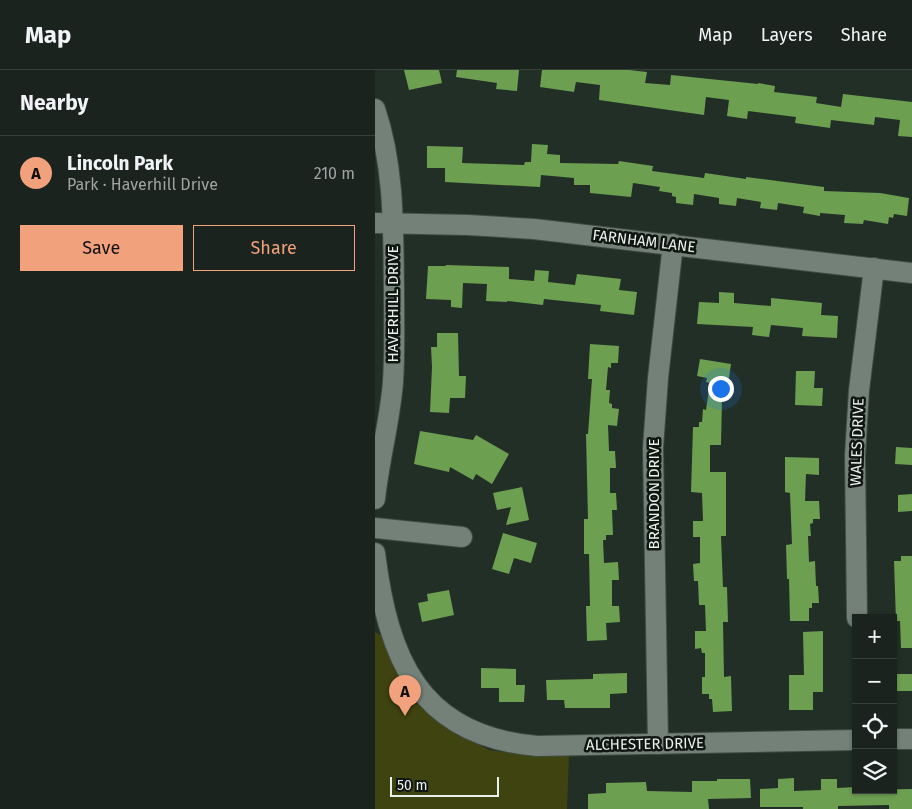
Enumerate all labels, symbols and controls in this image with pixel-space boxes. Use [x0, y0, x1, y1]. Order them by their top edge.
text: Map [25, 21, 71, 49]
text: Map [698, 24, 733, 46]
text: Layers [761, 24, 813, 46]
text: Share [841, 24, 887, 46]
text: Nearby [20, 90, 88, 116]
text: Lincoln Park [67, 152, 173, 175]
text: A [31, 164, 41, 183]
text: 210 m [314, 164, 355, 183]
text: Park · Haverhill Drive [67, 175, 218, 194]
button: Save [20, 225, 183, 271]
button: Share [193, 225, 355, 271]
street label: FARNHAM LANE [592, 226, 696, 256]
street label: HAVERHILL DRIVE [384, 245, 402, 363]
your location [708, 376, 734, 402]
street label: WALES DRIVE [846, 398, 868, 486]
street label: BRANDON DRIVE [645, 439, 663, 549]
map controls [852, 614, 897, 794]
button: + [852, 614, 897, 659]
button: − [852, 659, 897, 704]
pin: A [389, 675, 421, 716]
button: locate [852, 704, 897, 749]
street label: ALCHESTER DRIVE [586, 734, 704, 754]
button: layers [852, 749, 897, 794]
scale bar [390, 774, 499, 797]
text: 50 m [397, 777, 428, 794]

